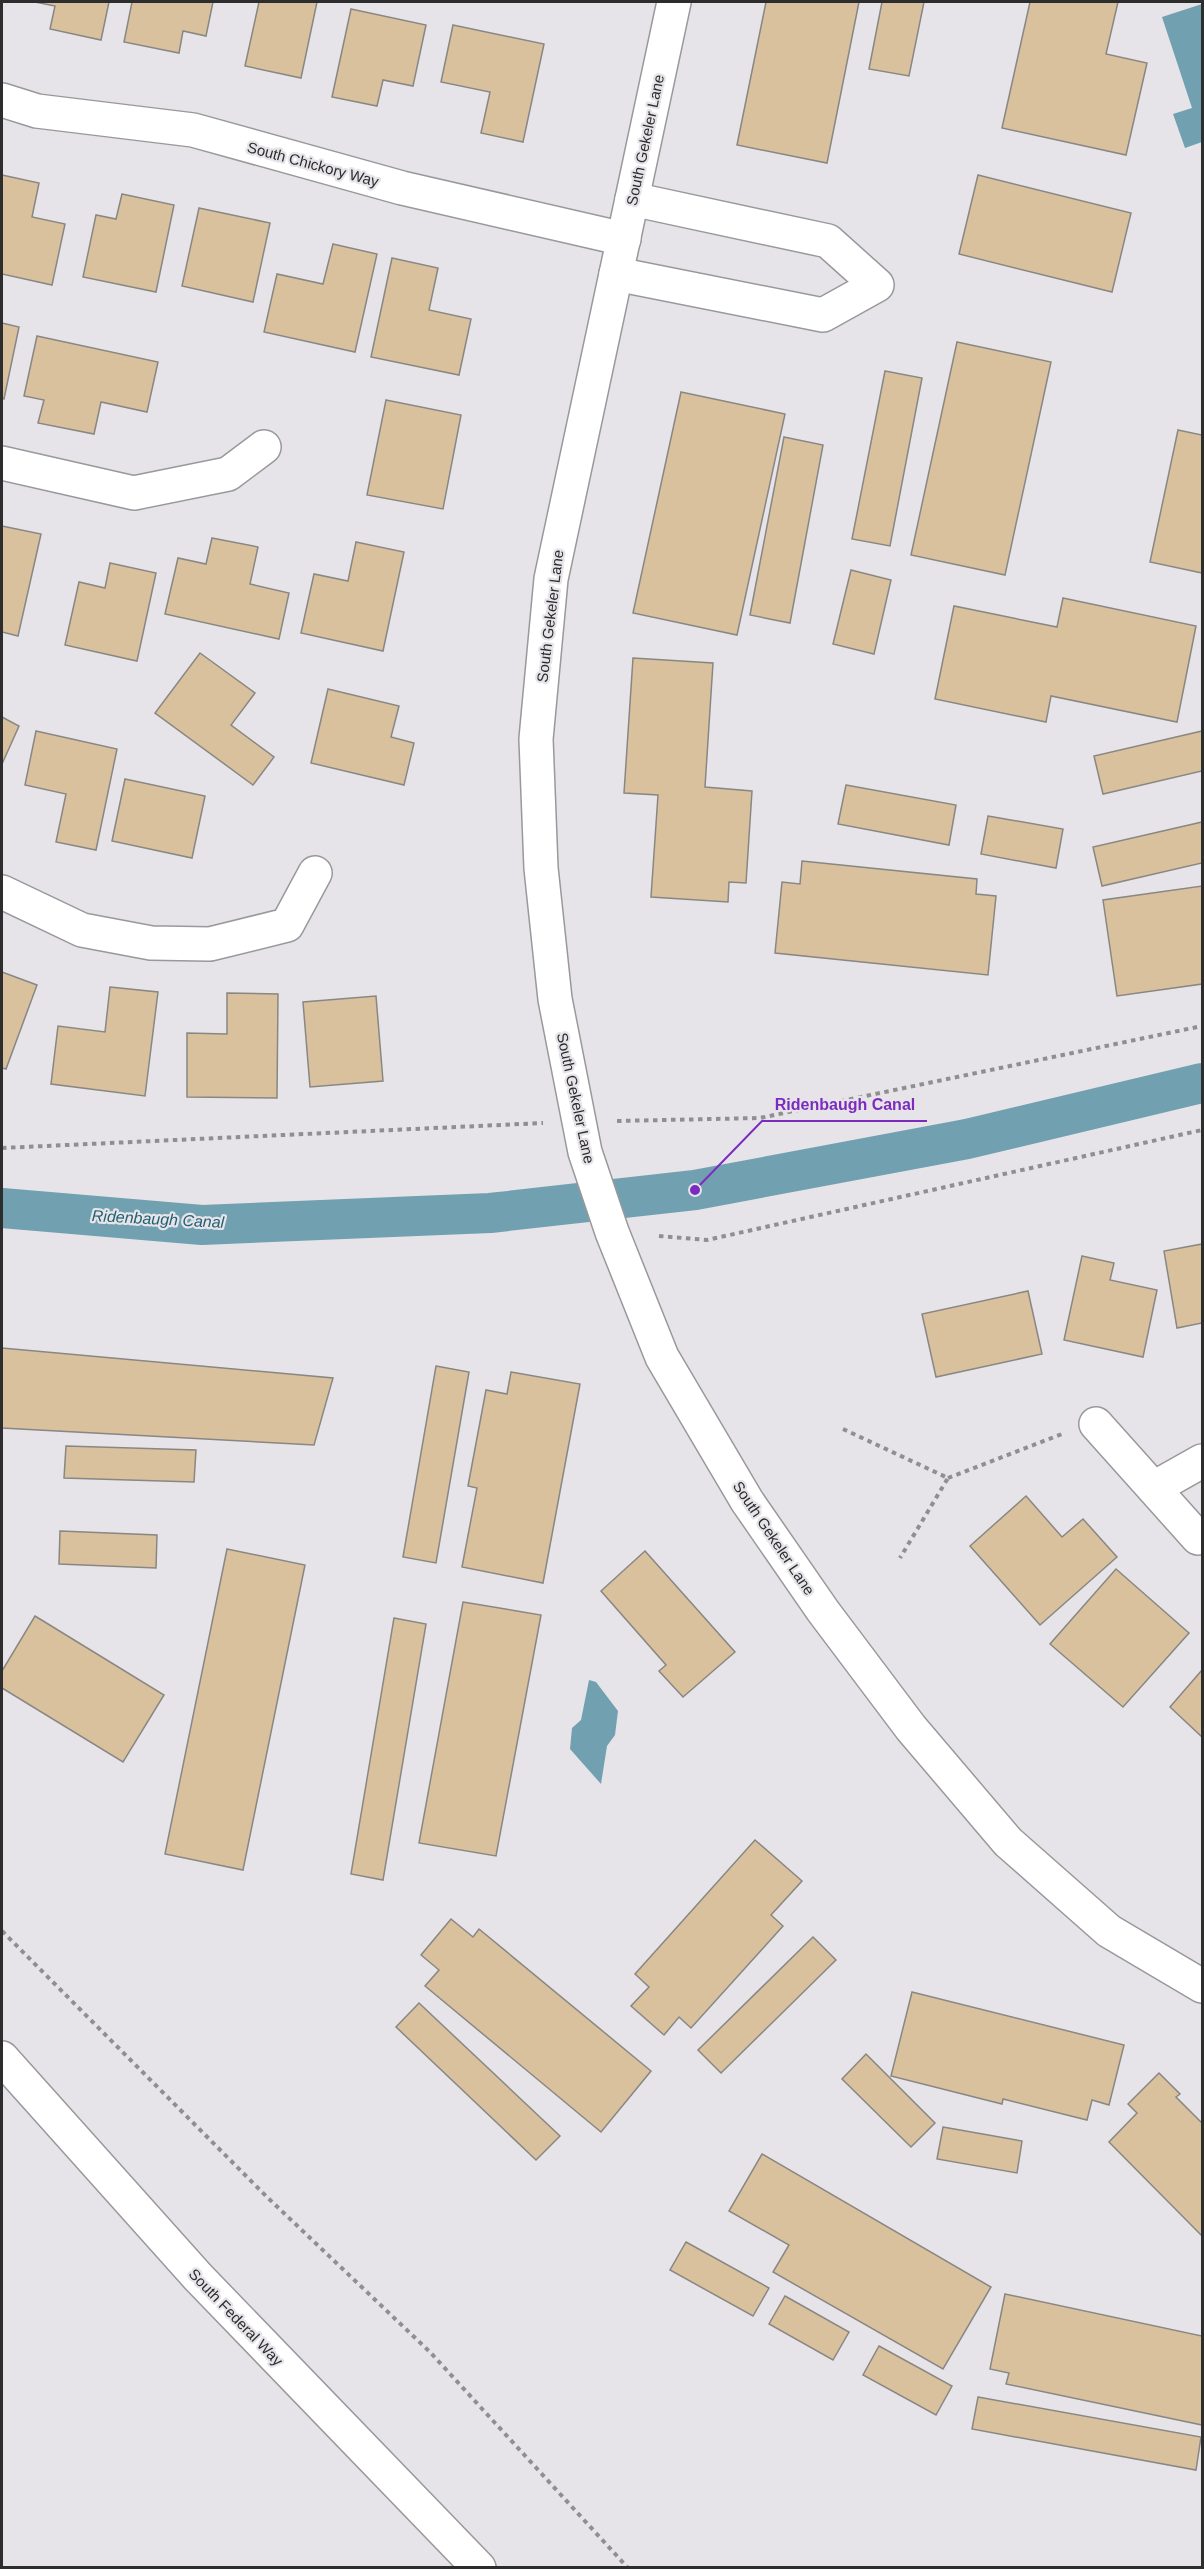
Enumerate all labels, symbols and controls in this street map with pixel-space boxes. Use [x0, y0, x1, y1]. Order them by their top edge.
street label: South Gekeler Lane [623, 73, 667, 207]
street label: South Chickory Way [245, 138, 381, 190]
street label: South Gekeler Lane [533, 549, 567, 683]
street label: South Gekeler Lane [554, 1031, 598, 1165]
callout: Ridenbaugh Canal [762, 1087, 927, 1121]
text: Ridenbaugh Canal [775, 1096, 915, 1113]
water label: Ridenbaugh Canal [91, 1207, 225, 1231]
street label: South Gekeler Lane [730, 1478, 818, 1598]
street label: South Federal Way [185, 2265, 287, 2369]

